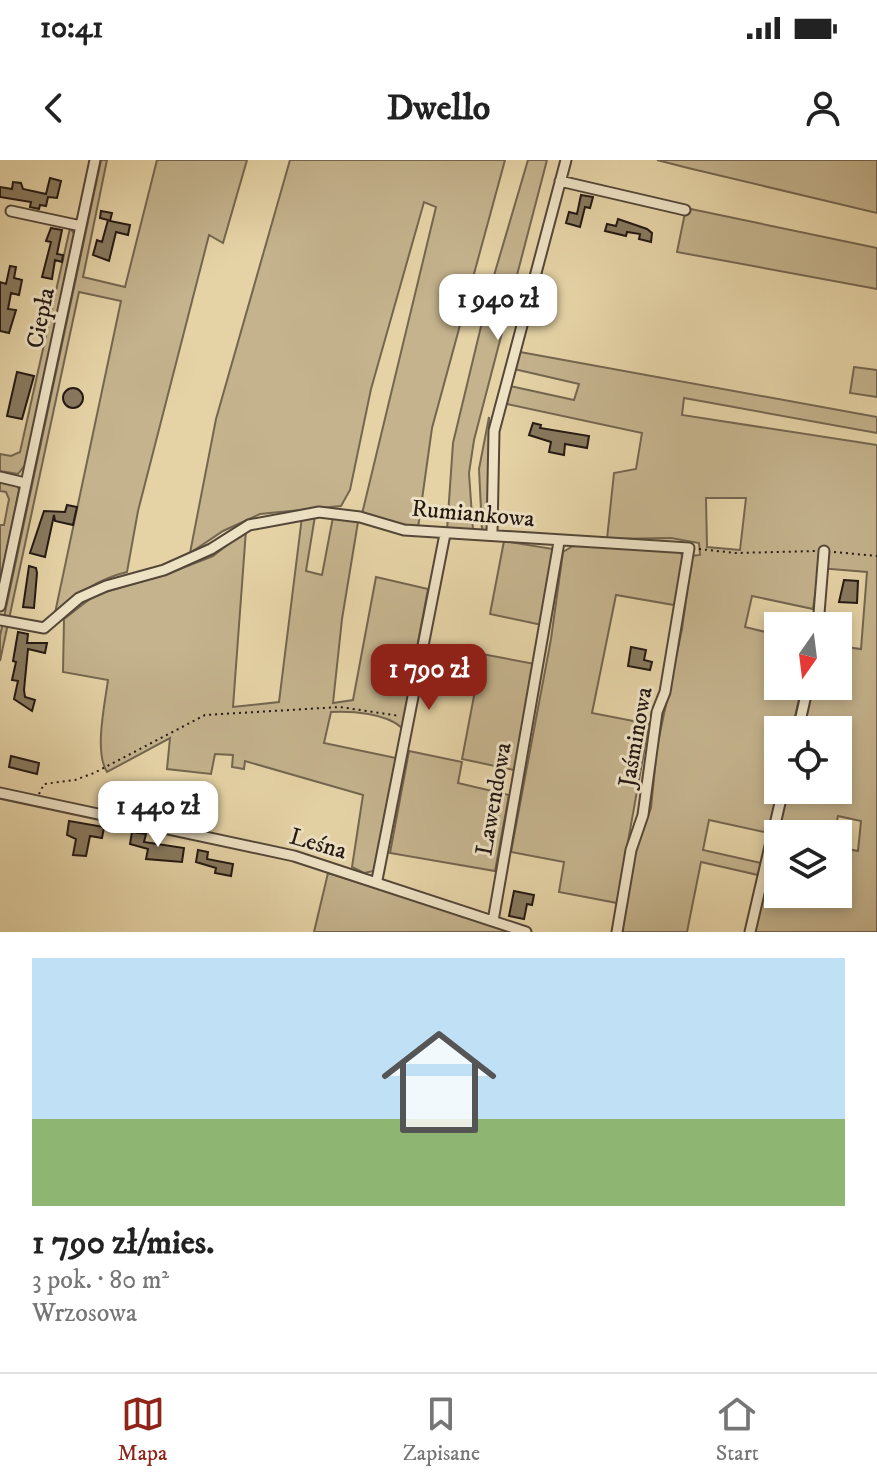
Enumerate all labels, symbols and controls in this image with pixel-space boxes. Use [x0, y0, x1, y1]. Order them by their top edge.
text: 10:41 [40, 10, 103, 47]
icon: back [32, 86, 76, 130]
text: Dwello [387, 86, 490, 131]
icon: person [801, 86, 845, 130]
pin: 1 940 zł [415, 274, 581, 342]
text: 1 940 zł [457, 283, 539, 316]
street label: Ciepła [20, 284, 62, 351]
street label: Rumiankowa [410, 494, 537, 534]
north arrow [764, 612, 852, 700]
map controls [764, 612, 852, 908]
pin: 1 790 zł [346, 644, 512, 712]
text: 1 790 zł [389, 653, 469, 686]
street label: Jaśminowa [612, 684, 660, 791]
button: locate [764, 716, 852, 804]
street label: Lawendowa [469, 739, 519, 858]
pin: 1 440 zł [75, 781, 241, 849]
text: 1 440 zł [116, 790, 200, 823]
button: layers [764, 820, 852, 908]
street label: Leśna [286, 822, 351, 867]
icon: home [367, 1010, 511, 1154]
text: 1 790 zł/mies. [32, 1222, 214, 1264]
text: 3 pok. · 80 m² [32, 1264, 169, 1297]
text: Wrzosowa [32, 1297, 137, 1330]
tab: Mapa [118, 1392, 167, 1467]
tab: Zapisane [403, 1392, 480, 1467]
tab: Start [715, 1392, 759, 1467]

